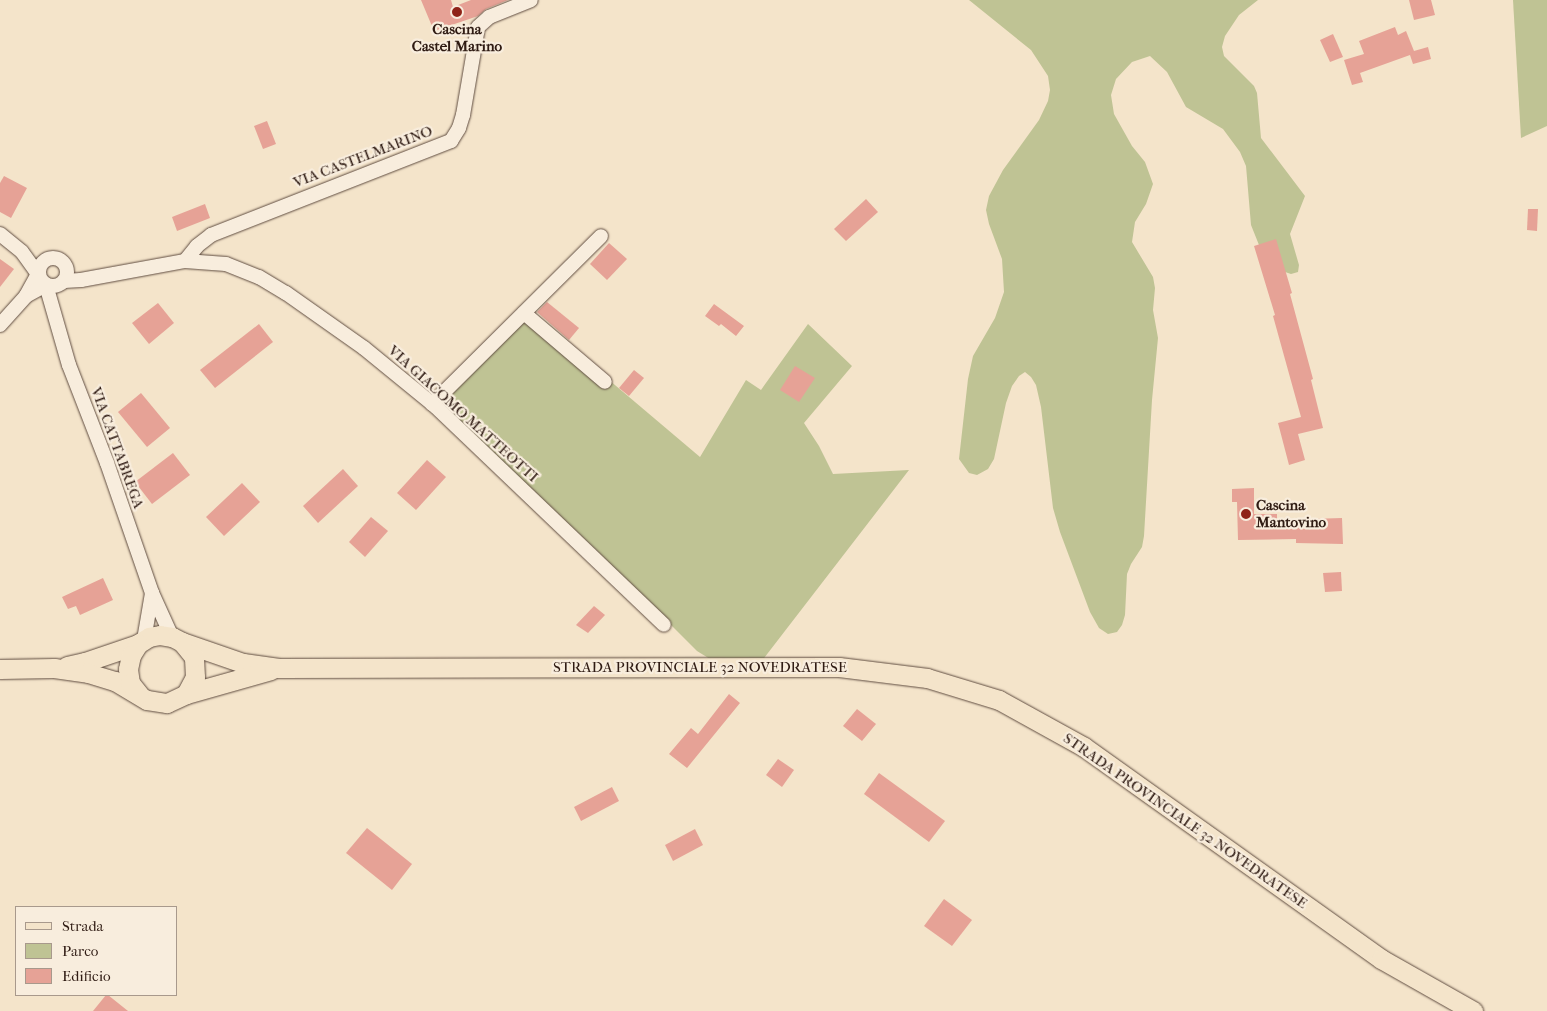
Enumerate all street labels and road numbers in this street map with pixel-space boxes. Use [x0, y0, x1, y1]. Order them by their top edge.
street label: VIA CASTELMARINO [291, 122, 435, 192]
street label: VIA GIACOMO MATTEOTTI [384, 342, 542, 486]
street label: VIA CATTABREGA [87, 385, 147, 511]
street label: STRADA PROVINCIALE 32 NOVEDRATESE [553, 659, 847, 677]
street label: STRADA PROVINCIALE 32 NOVEDRATESE [1059, 729, 1311, 913]

